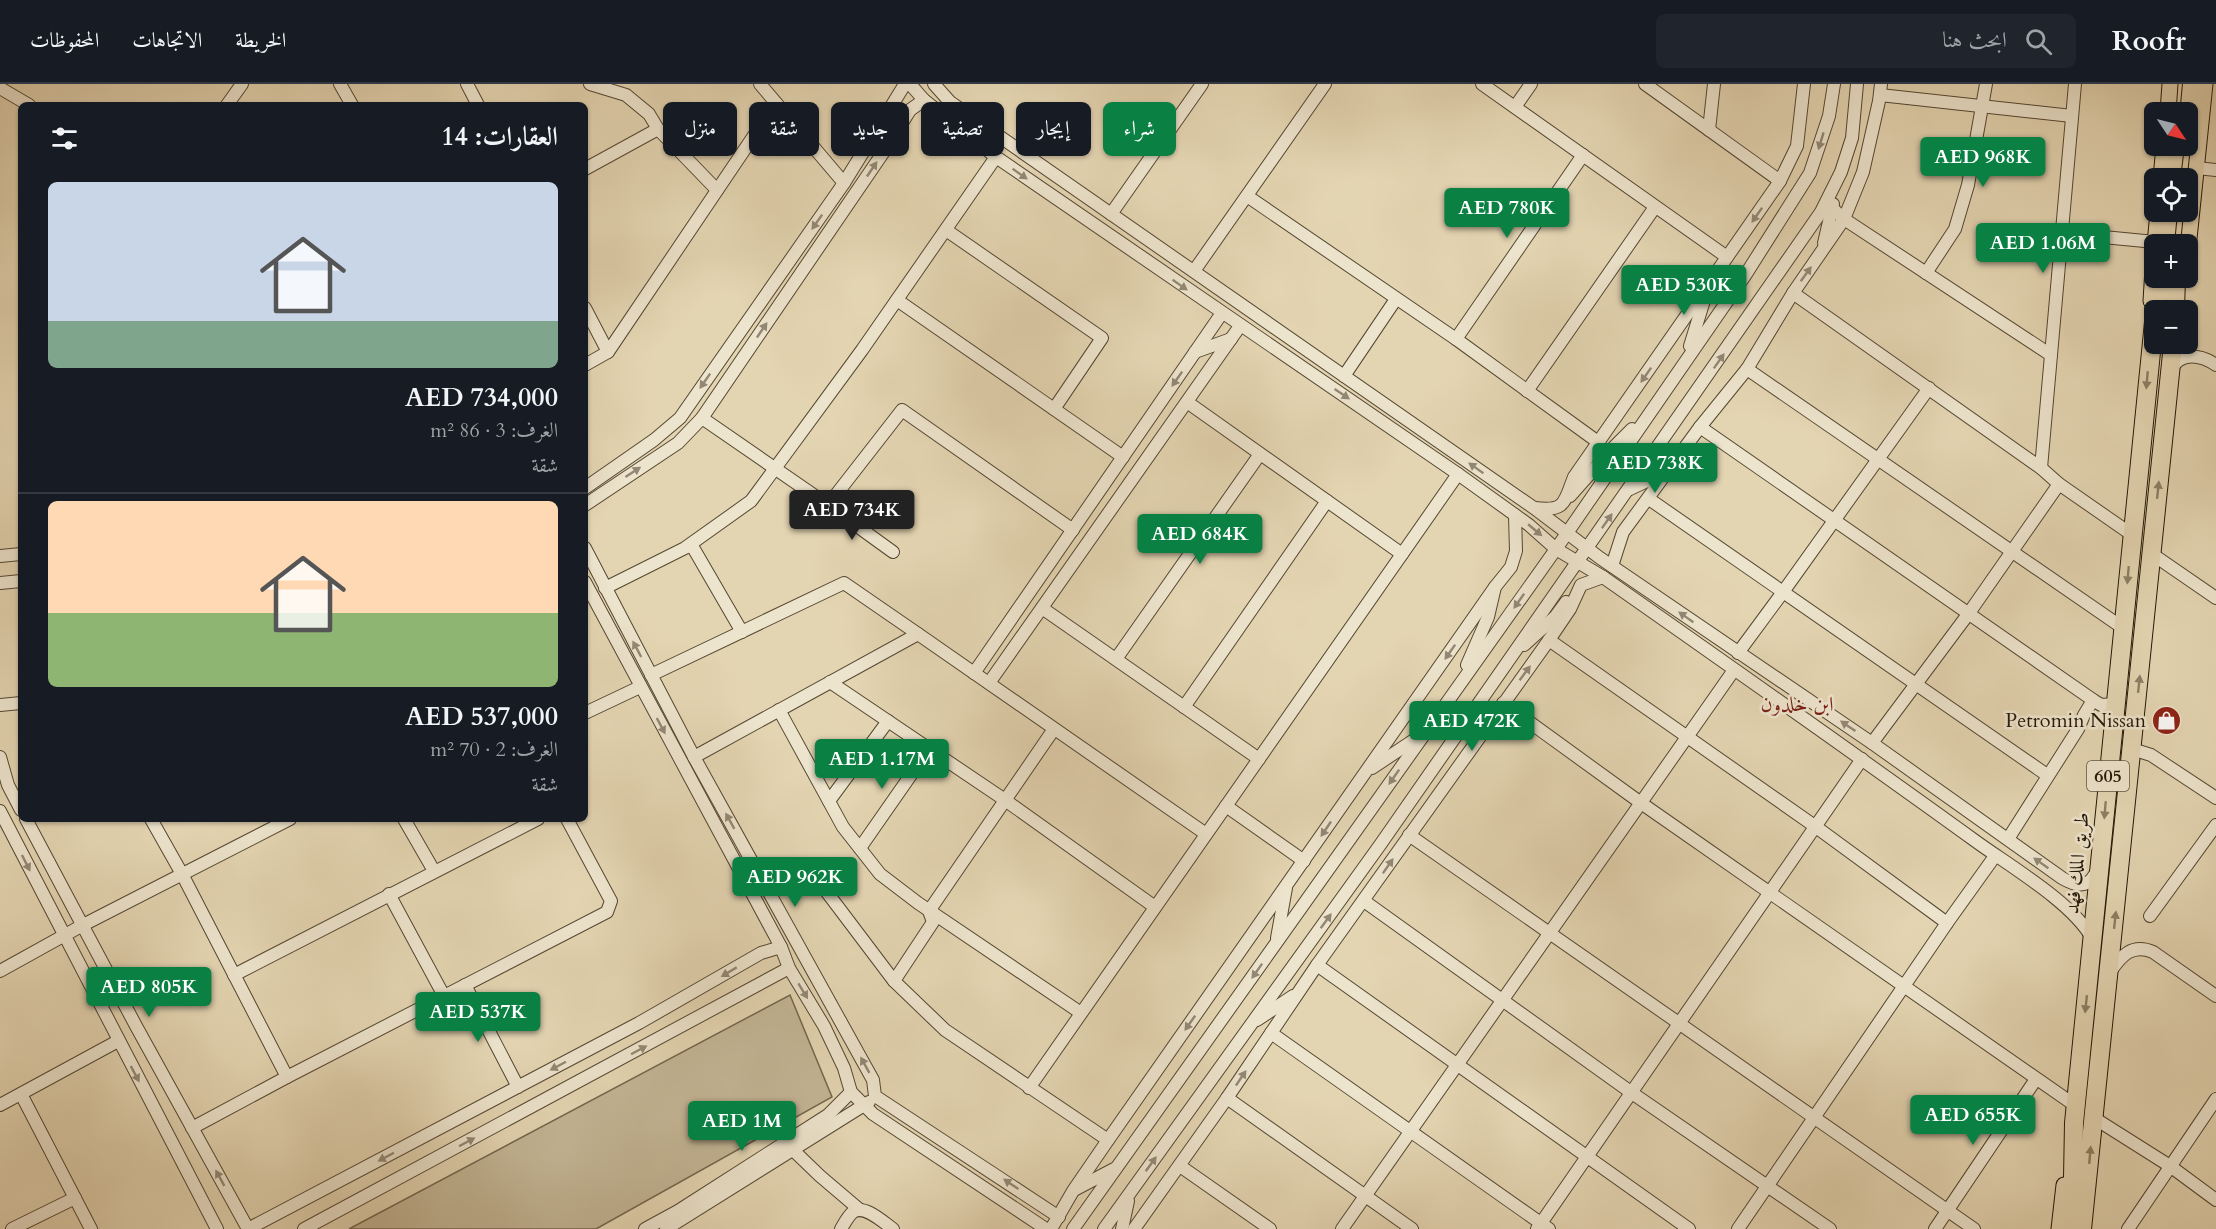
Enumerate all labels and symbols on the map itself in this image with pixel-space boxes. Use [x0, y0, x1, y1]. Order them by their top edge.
north arrow [2144, 102, 2198, 156]
one-way arrow [1816, 132, 1825, 150]
pin: AED 968K [1921, 137, 2045, 188]
one-way arrow [866, 161, 878, 177]
one-way arrow [1011, 168, 1027, 180]
pin: AED 780K [1445, 188, 1569, 239]
one-way arrow [1752, 207, 1763, 223]
one-way arrow [811, 213, 823, 229]
pin: AED 1.06M [1974, 223, 2112, 274]
pin: AED 530K [1622, 265, 1746, 316]
one-way arrow [1800, 266, 1812, 282]
one-way arrow [1172, 279, 1189, 290]
one-way arrow [756, 322, 768, 338]
one-way arrow [1713, 353, 1725, 369]
one-way arrow [1641, 367, 1652, 383]
one-way arrow [1171, 370, 1183, 386]
one-way arrow [2142, 371, 2152, 390]
one-way arrow [699, 373, 711, 389]
one-way arrow [1333, 388, 1349, 400]
pin: AED 738K [1593, 443, 1717, 494]
one-way arrow [1468, 463, 1484, 474]
one-way arrow [625, 467, 642, 478]
one-way arrow [2153, 480, 2163, 499]
pin: AED 734K [790, 490, 914, 541]
one-way arrow [1601, 513, 1613, 529]
pin: AED 684K [1138, 514, 1262, 565]
one-way arrow [1527, 524, 1543, 537]
one-way arrow [2123, 565, 2133, 584]
one-way arrow [1513, 593, 1525, 609]
one-way arrow [1679, 611, 1695, 623]
one-way arrow [633, 640, 643, 658]
one-way arrow [1444, 643, 1456, 659]
one-way arrow [1519, 666, 1531, 682]
one-way arrow [2134, 674, 2144, 693]
district label: ابن خلدون [1760, 690, 1834, 719]
pin: AED 472K [1410, 701, 1534, 752]
shop icon: Petromin Nissan [2151, 704, 2183, 736]
place label: Petromin Nissan [2005, 707, 2147, 734]
one-way arrow [656, 718, 666, 735]
one-way arrow [1840, 720, 1856, 732]
pin: AED 1.17M [813, 739, 951, 790]
road number: 605 [2087, 761, 2129, 791]
one-way arrow [1388, 769, 1400, 785]
one-way arrow [2100, 801, 2110, 820]
street label: طريق الملك فهد [2058, 811, 2096, 915]
one-way arrow [725, 812, 735, 829]
one-way arrow [1321, 821, 1332, 837]
one-way arrow [22, 855, 31, 872]
pin: AED 962K [733, 857, 857, 908]
one-way arrow [2034, 857, 2050, 869]
one-way arrow [1382, 859, 1394, 875]
one-way arrow [2110, 910, 2120, 929]
one-way arrow [1320, 913, 1332, 929]
one-way arrow [1251, 962, 1263, 978]
pin: AED 805K [87, 967, 211, 1018]
one-way arrow [721, 967, 737, 978]
one-way arrow [797, 983, 808, 999]
pin: AED 537K [416, 992, 540, 1043]
one-way arrow [2081, 995, 2091, 1014]
one-way arrow [1184, 1014, 1196, 1030]
one-way arrow [631, 1045, 648, 1055]
one-way arrow [860, 1056, 870, 1073]
one-way arrow [549, 1061, 566, 1071]
one-way arrow [130, 1065, 140, 1082]
one-way arrow [1235, 1070, 1246, 1087]
pin: AED 655K [1911, 1095, 2035, 1146]
pin: AED 1M [693, 1101, 791, 1152]
one-way arrow [459, 1137, 476, 1147]
one-way arrow [2085, 1146, 2095, 1165]
one-way arrow [377, 1152, 394, 1161]
one-way arrow [1145, 1157, 1157, 1173]
one-way arrow [215, 1169, 225, 1186]
one-way arrow [1003, 1178, 1019, 1190]

